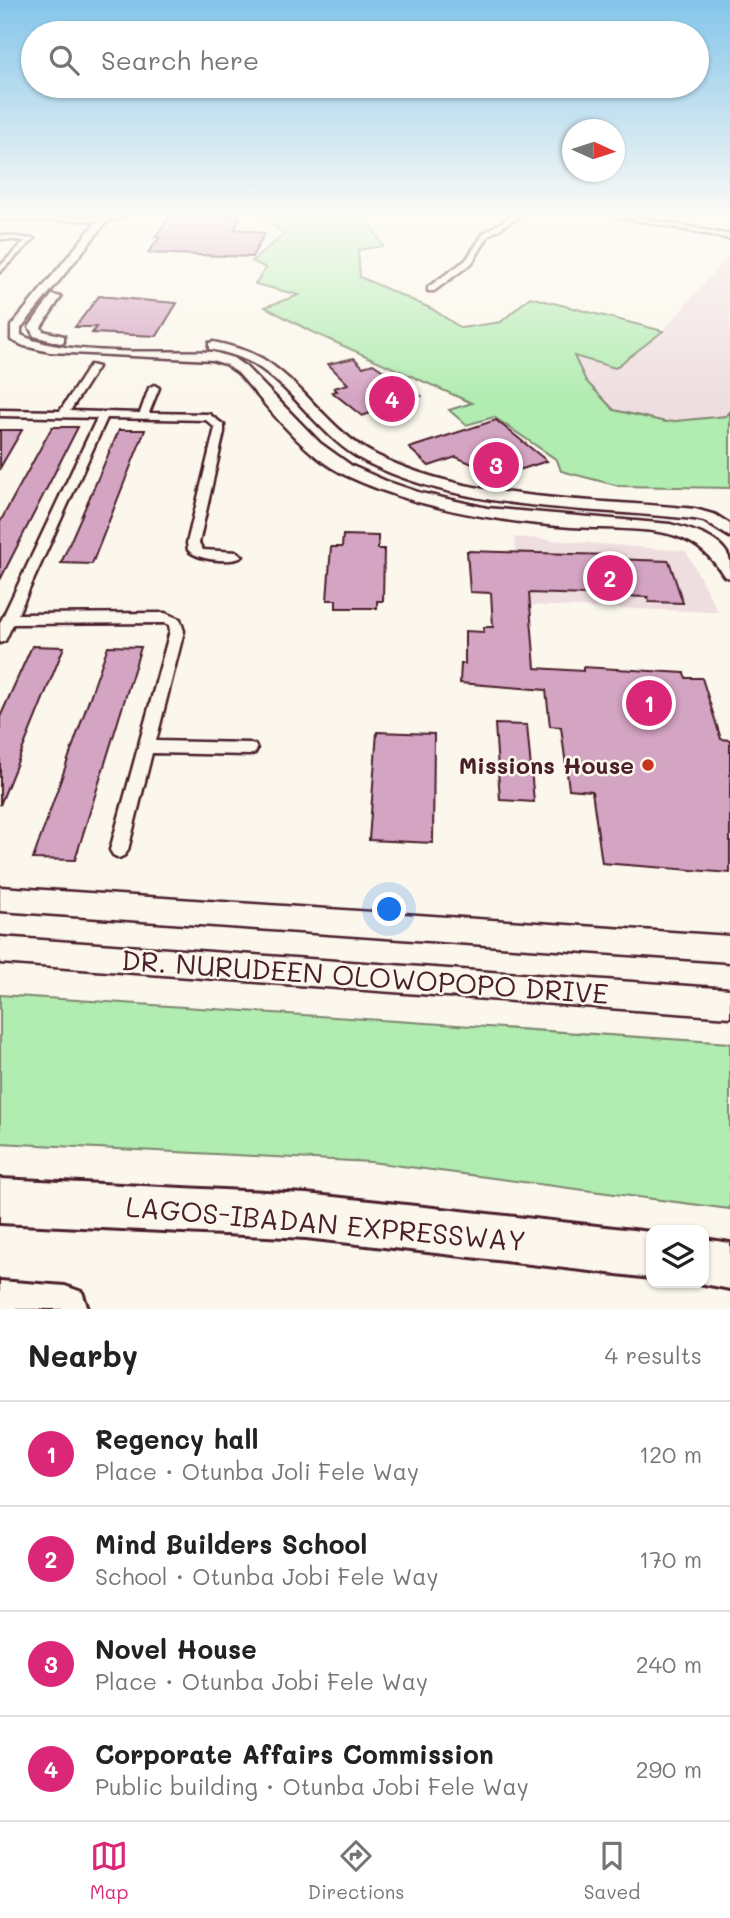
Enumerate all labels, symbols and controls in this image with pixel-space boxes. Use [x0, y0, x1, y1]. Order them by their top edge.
search box [21, 21, 709, 98]
icon: search [45, 41, 83, 79]
text: Search here [101, 43, 259, 77]
north arrow [562, 119, 625, 182]
pin: 4 [369, 373, 415, 425]
pin: 3 [473, 439, 519, 491]
pin: 2 [587, 552, 633, 604]
pin: 1 [626, 677, 672, 729]
place label: Missions House [459, 750, 634, 780]
marker: Missions House [640, 757, 656, 773]
your location [372, 892, 406, 926]
street label: DR. NURUDEEN OLOWOPOPO DRIVE [120, 941, 610, 1011]
street label: LAGOS-IBADAN EXPRESSWAY [124, 1188, 528, 1258]
map controls [646, 1225, 709, 1288]
button: layers [646, 1225, 709, 1288]
text: Nearby [28, 1335, 138, 1375]
text: 4 results [605, 1340, 702, 1370]
text: Regency hall [95, 1422, 259, 1456]
text: 1 [46, 1439, 56, 1469]
text: 120 m [639, 1439, 702, 1469]
text: Place · Otunba Joli Fele Way [95, 1456, 419, 1486]
text: Mind Builders School [95, 1527, 367, 1561]
text: 2 [45, 1544, 57, 1574]
text: 170 m [639, 1544, 702, 1574]
text: School · Otunba Jobi Fele Way [95, 1561, 439, 1591]
text: Novel House [95, 1632, 257, 1666]
text: 3 [44, 1649, 58, 1679]
text: 240 m [636, 1649, 702, 1679]
text: Place · Otunba Jobi Fele Way [95, 1666, 428, 1696]
text: Corporate Affairs Commission [95, 1737, 494, 1771]
text: 4 [44, 1754, 58, 1784]
text: 290 m [636, 1754, 702, 1784]
text: Public building · Otunba Jobi Fele Way [95, 1771, 529, 1801]
tab: Map [90, 1837, 128, 1904]
tab: Directions [308, 1837, 404, 1904]
tab: Saved [584, 1837, 640, 1904]

